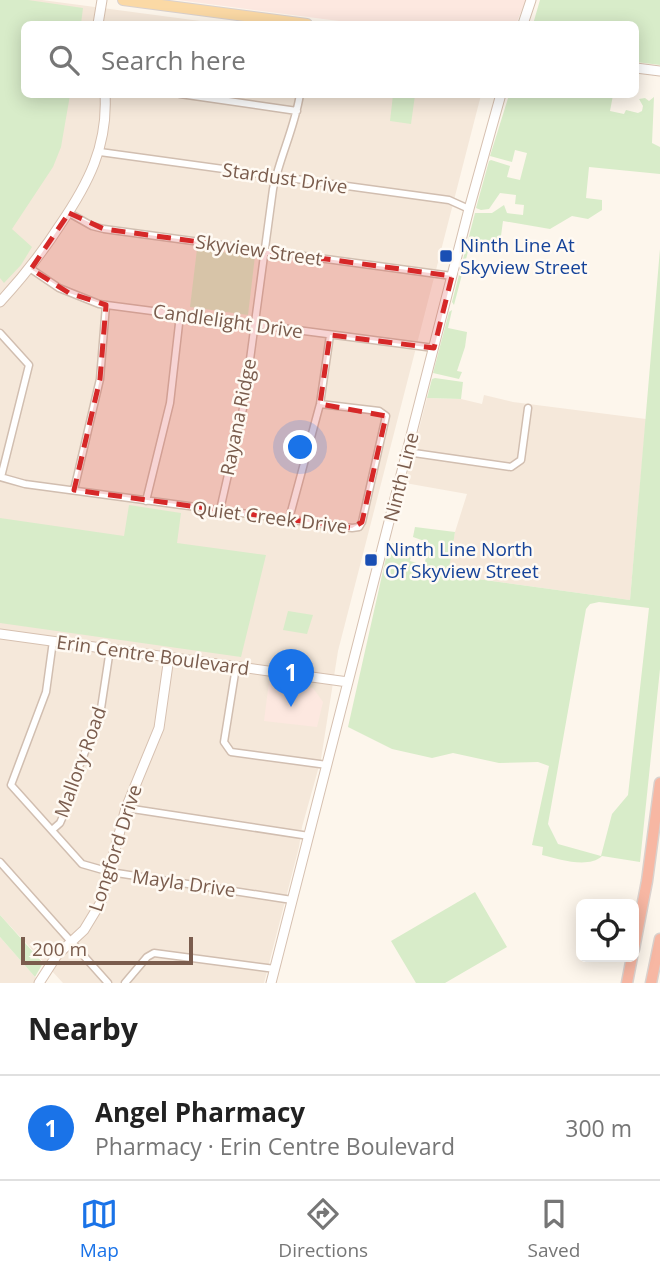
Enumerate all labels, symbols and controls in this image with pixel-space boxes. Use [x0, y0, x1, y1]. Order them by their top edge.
search box [21, 21, 639, 98]
icon: search [45, 41, 83, 79]
text: Search here [101, 42, 246, 78]
street label: Stardust Drive [221, 156, 349, 200]
street label: Skyview Street [194, 228, 324, 272]
place label: Ninth Line At Skyview Street [460, 232, 588, 280]
marker: Ninth Line At Skyview Street [438, 248, 454, 264]
street label: Candlelight Drive [151, 298, 305, 344]
street label: Rayana Ridge [214, 356, 262, 478]
your location [283, 430, 317, 464]
street label: Ninth Line [377, 430, 425, 524]
street label: Quiet Creek Drive [191, 495, 349, 539]
place label: Ninth Line North Of Skyview Street [385, 536, 539, 584]
marker: Ninth Line North Of Skyview Street [363, 552, 379, 568]
street label: Erin Centre Boulevard [55, 629, 251, 681]
pin: 1 [268, 649, 314, 707]
street label: Mallory Road [48, 703, 112, 821]
street label: Longford Drive [82, 781, 148, 915]
street label: Mayla Drive [131, 863, 237, 903]
map controls [576, 899, 639, 962]
button: locate [576, 899, 639, 962]
scale bar [21, 934, 192, 966]
text: 200 m [32, 936, 87, 962]
text: Nearby [28, 1008, 138, 1049]
text: Angel Pharmacy [95, 1094, 305, 1130]
text: 1 [44, 1112, 58, 1144]
text: 300 m [565, 1112, 632, 1144]
text: Pharmacy · Erin Centre Boulevard [95, 1130, 455, 1162]
tab: Map [80, 1195, 119, 1263]
tab: Directions [278, 1195, 368, 1263]
tab: Saved [528, 1195, 580, 1263]

